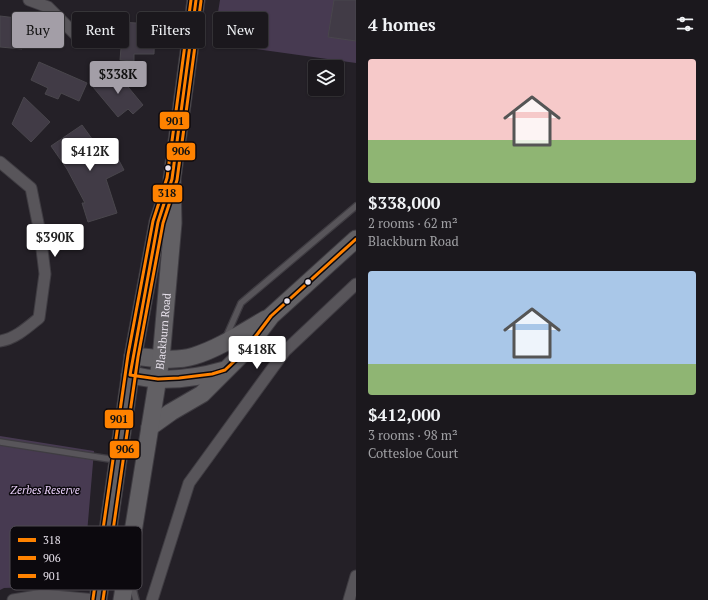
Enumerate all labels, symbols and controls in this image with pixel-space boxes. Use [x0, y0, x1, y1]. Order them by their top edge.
chip: Buy [12, 12, 64, 48]
chip: Rent [72, 12, 129, 48]
chip: Filters [137, 12, 205, 48]
chip: New [213, 12, 268, 48]
text: 4 homes [368, 13, 436, 36]
icon: filters [674, 13, 696, 35]
map controls [308, 60, 344, 96]
button: layers [308, 60, 344, 96]
pin: $338K [90, 61, 146, 95]
text: $338K [99, 65, 137, 83]
icon: home [496, 85, 568, 157]
line badge: 901 [159, 111, 190, 130]
text: 901 [166, 114, 184, 128]
pin: $412K [62, 138, 118, 172]
text: $412K [71, 142, 109, 160]
line badge: 906 [166, 142, 196, 161]
text: 906 [172, 144, 190, 158]
unlabelled marker [163, 163, 173, 173]
line badge: 318 [152, 184, 183, 203]
text: 318 [158, 186, 176, 200]
text: $338,000 [368, 191, 440, 214]
text: 2 rooms · 62 m² [368, 214, 458, 232]
pin: $390K [27, 224, 83, 258]
text: $390K [36, 228, 74, 246]
text: Blackburn Road [368, 232, 459, 250]
unlabelled marker [303, 277, 313, 287]
street label: Blackburn Road [152, 292, 174, 371]
unlabelled marker [282, 296, 292, 306]
icon: home [496, 297, 568, 369]
pin: $418K [229, 336, 285, 370]
text: $418K [238, 340, 276, 358]
text: $412,000 [368, 403, 440, 426]
line badge: 901 [104, 409, 134, 429]
text: 901 [110, 412, 128, 426]
text: 3 rooms · 98 m² [368, 426, 458, 444]
line badge: 906 [109, 440, 140, 459]
text: 906 [116, 442, 134, 456]
text: Cottesloe Court [368, 444, 458, 462]
park label: Zerbes Reserve [10, 483, 80, 497]
legend [10, 526, 142, 590]
text: 318 [43, 533, 61, 547]
text: 906 [43, 551, 61, 565]
text: 901 [43, 569, 61, 583]

